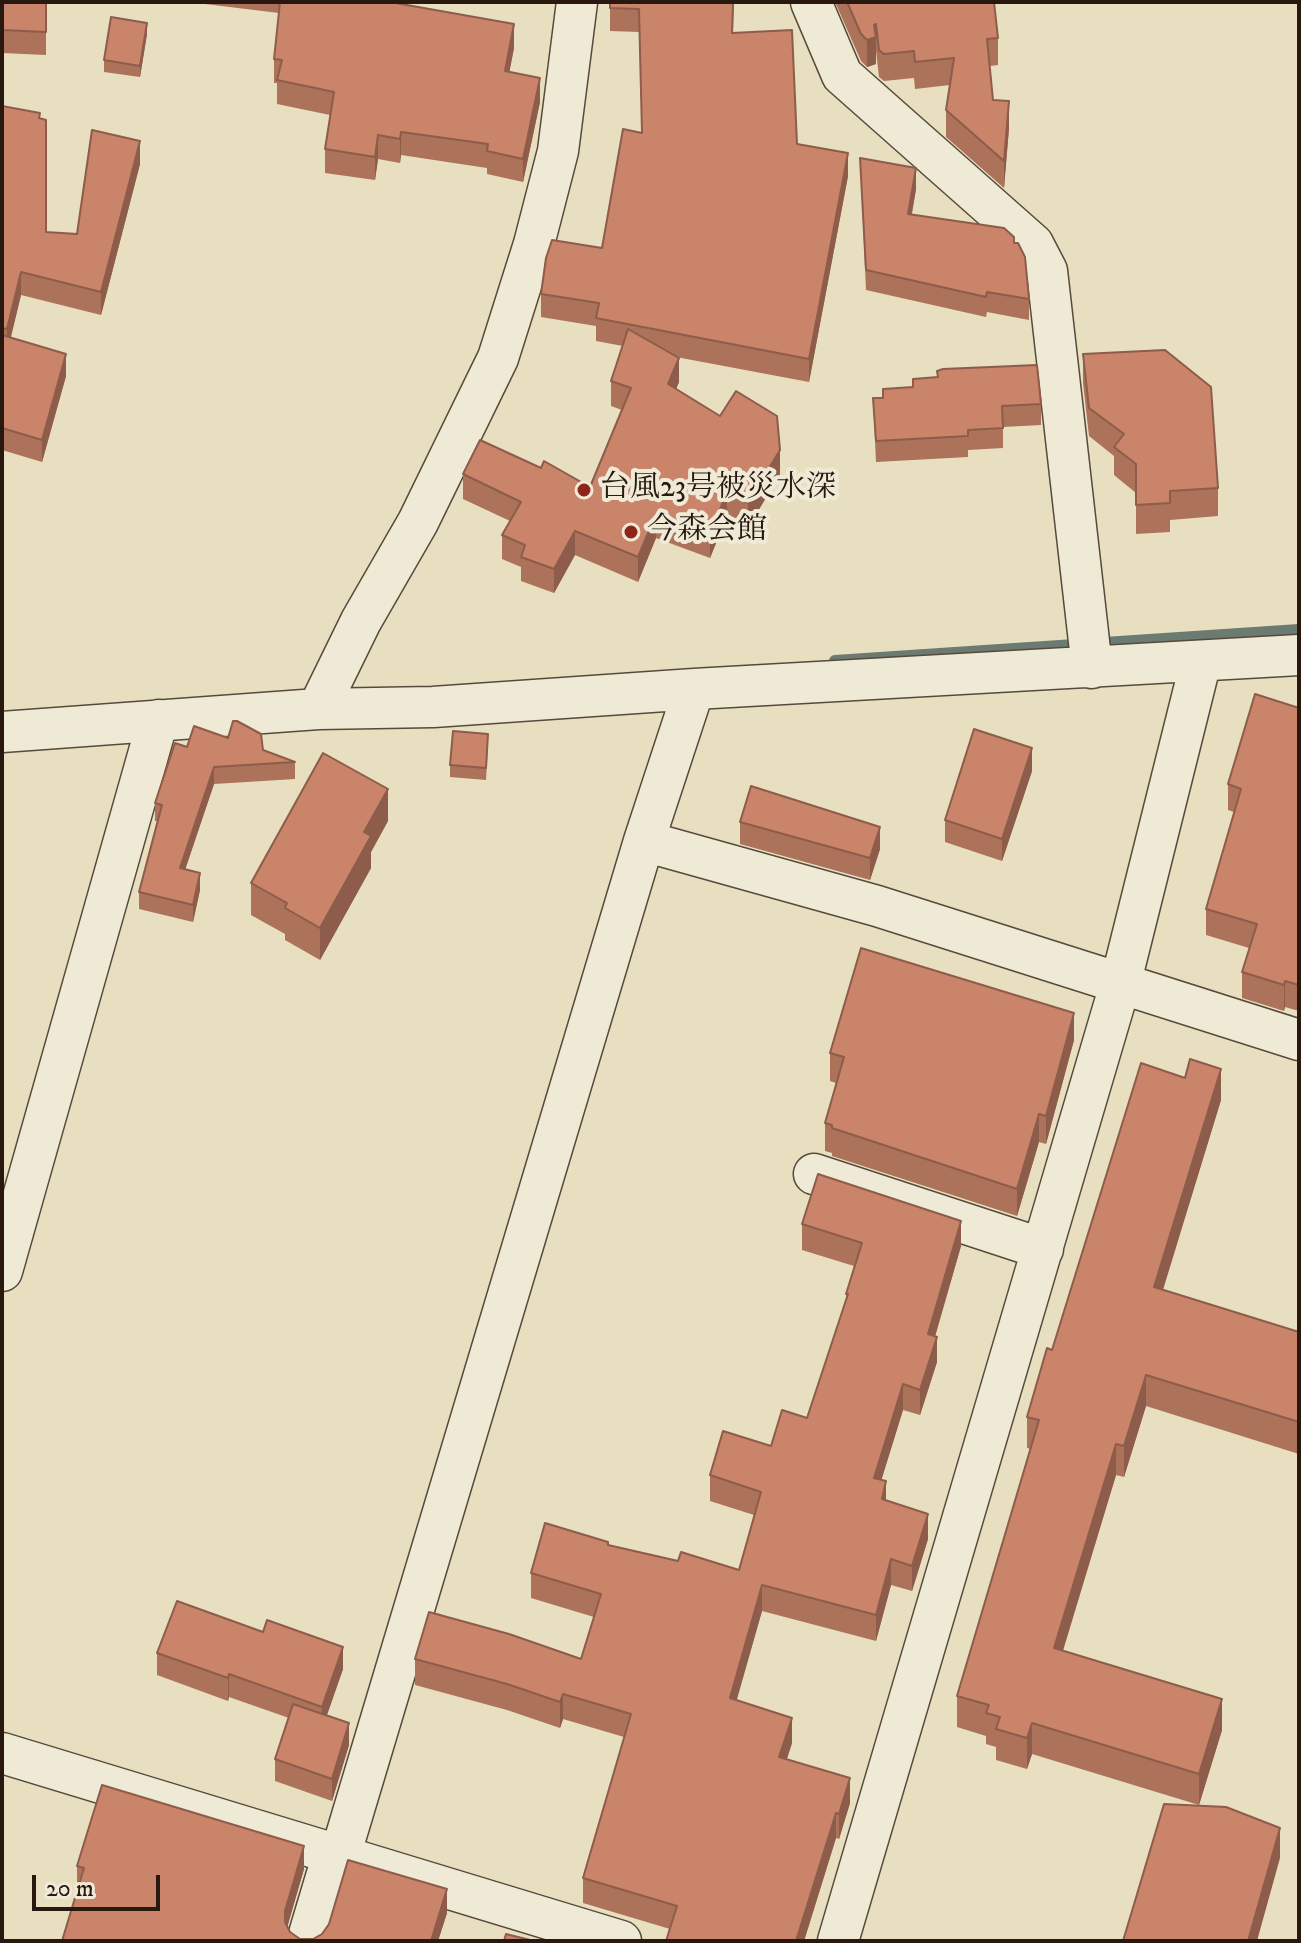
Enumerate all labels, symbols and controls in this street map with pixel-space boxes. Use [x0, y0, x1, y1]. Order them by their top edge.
place label: 台風23号被災水深 [600, 472, 836, 508]
marker: 台風23号被災水深 [575, 481, 593, 499]
place label: 今森会館 [647, 514, 767, 550]
marker: 今森会館 [622, 523, 640, 541]
scale bar [36, 1859, 164, 1909]
text: 20 m [46, 1874, 94, 1904]

